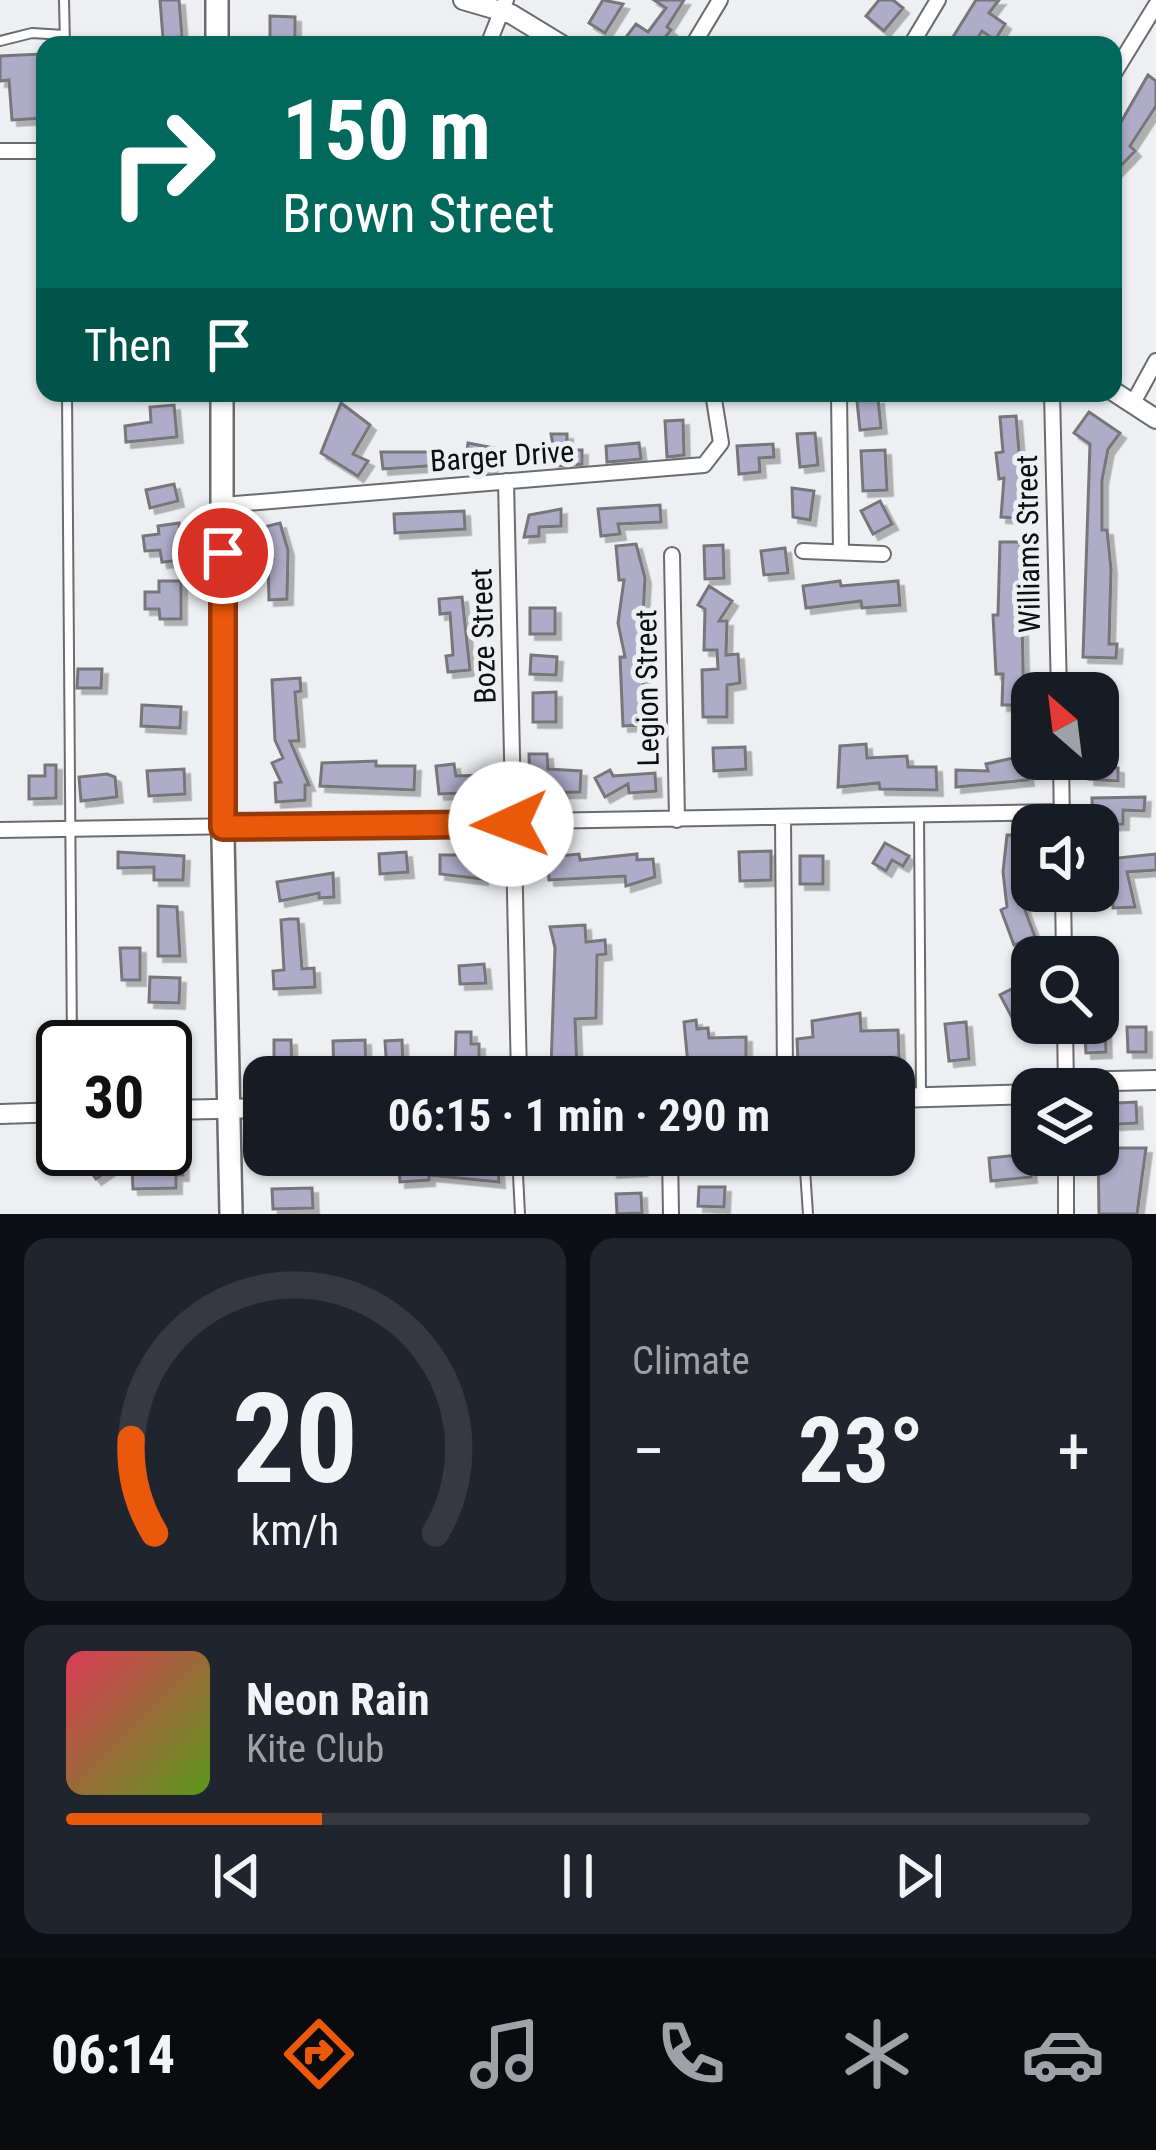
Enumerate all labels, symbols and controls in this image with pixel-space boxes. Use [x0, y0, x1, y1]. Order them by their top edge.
text: 150 m [282, 81, 491, 180]
icon: right [84, 84, 240, 240]
text: Brown Street [282, 182, 555, 245]
icon: arrive [196, 312, 262, 378]
text: Then [84, 319, 172, 372]
street label: Barger Drive [429, 434, 575, 478]
street label: Williams Street [1009, 455, 1047, 633]
pin [172, 502, 274, 604]
icon: arrive [190, 520, 256, 586]
street label: Boze Street [463, 568, 503, 704]
street label: Legion Street [628, 609, 666, 767]
north arrow [1011, 672, 1119, 780]
map controls [1011, 672, 1119, 1176]
position arrow [448, 761, 574, 887]
button: sound [1011, 804, 1119, 912]
button: search [1011, 936, 1119, 1044]
speed limit sign: 30 [36, 1020, 192, 1176]
button: layers [1011, 1068, 1119, 1176]
text: 06:15 · 1 min · 290 m [388, 1089, 770, 1142]
text: Climate [632, 1338, 750, 1384]
text: 20 [232, 1366, 358, 1512]
text: 23° [798, 1399, 924, 1504]
text: − [632, 1413, 665, 1490]
text: + [1057, 1413, 1090, 1490]
text: km/h [251, 1504, 339, 1554]
text: Neon Rain [246, 1673, 430, 1726]
text: Kite Club [246, 1726, 384, 1772]
icon: previous [204, 1843, 270, 1909]
icon: pause [545, 1843, 611, 1909]
icon: next [886, 1843, 952, 1909]
icon: directions [277, 2012, 361, 2096]
icon: music [463, 2012, 547, 2096]
icon: phone [649, 2012, 733, 2096]
icon: climate [835, 2012, 919, 2096]
icon: car [1021, 2012, 1105, 2096]
text: 06:14 [51, 2023, 175, 2086]

